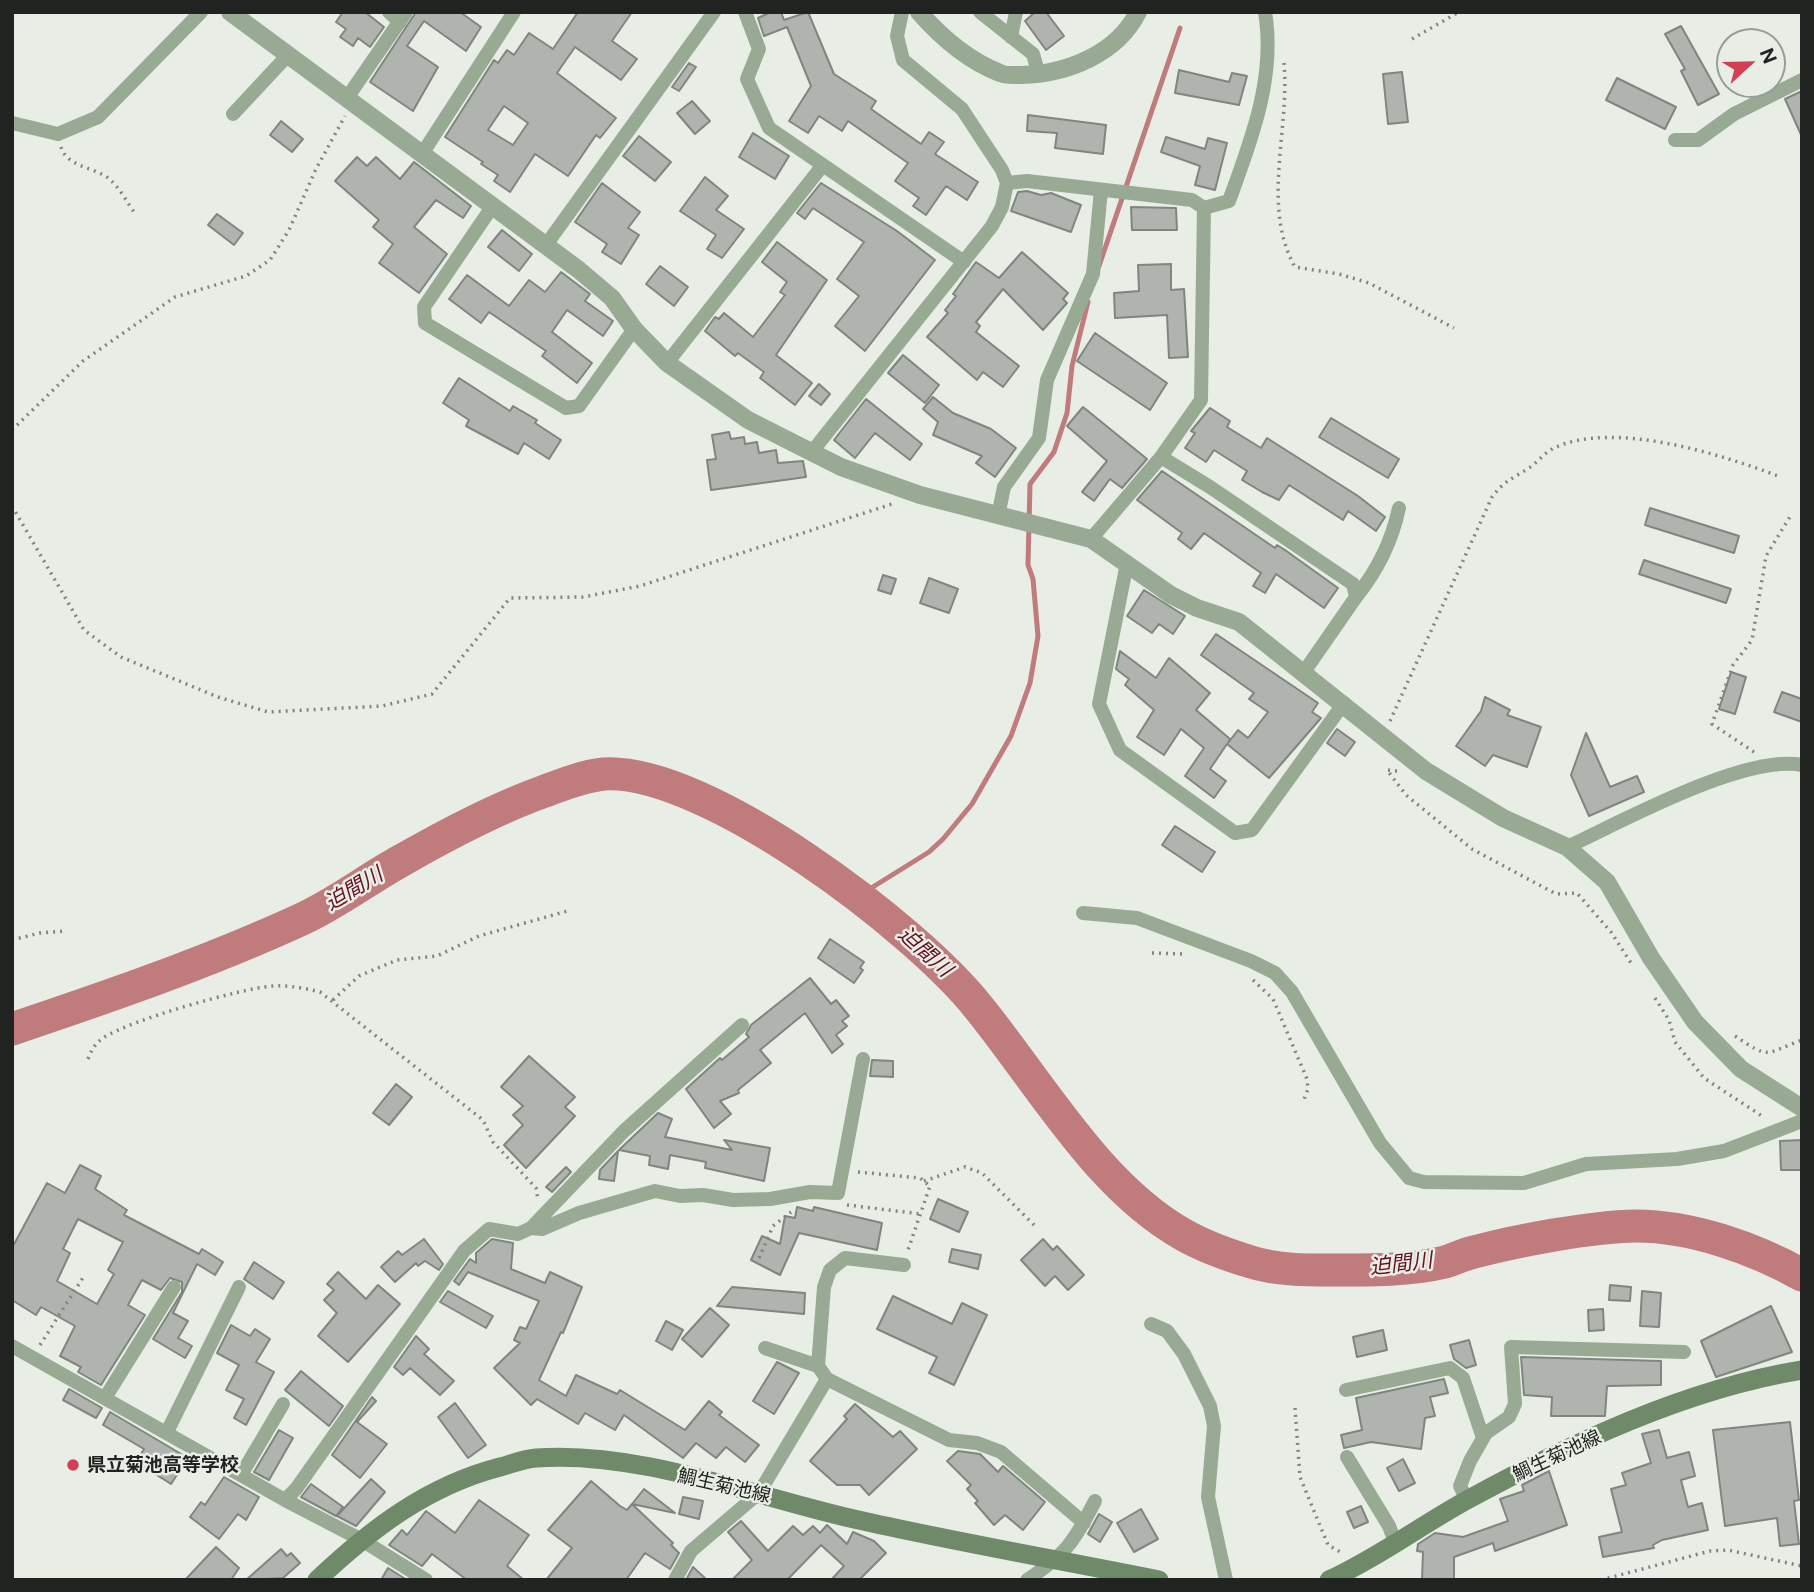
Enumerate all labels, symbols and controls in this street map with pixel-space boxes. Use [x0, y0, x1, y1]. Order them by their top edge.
north arrow [1716, 28, 1786, 98]
text: N [1756, 45, 1782, 67]
water label: 迫間川 [321, 862, 387, 916]
water label: 迫間川 [893, 922, 957, 982]
water label: 迫間川 [1368, 1248, 1434, 1280]
street label: 鯛生菊池線 [1509, 1426, 1605, 1486]
place label: 県立菊池高等学校 [87, 1454, 239, 1476]
marker: 県立菊池高等学校 [65, 1457, 81, 1473]
street label: 鯛生菊池線 [675, 1464, 773, 1508]

